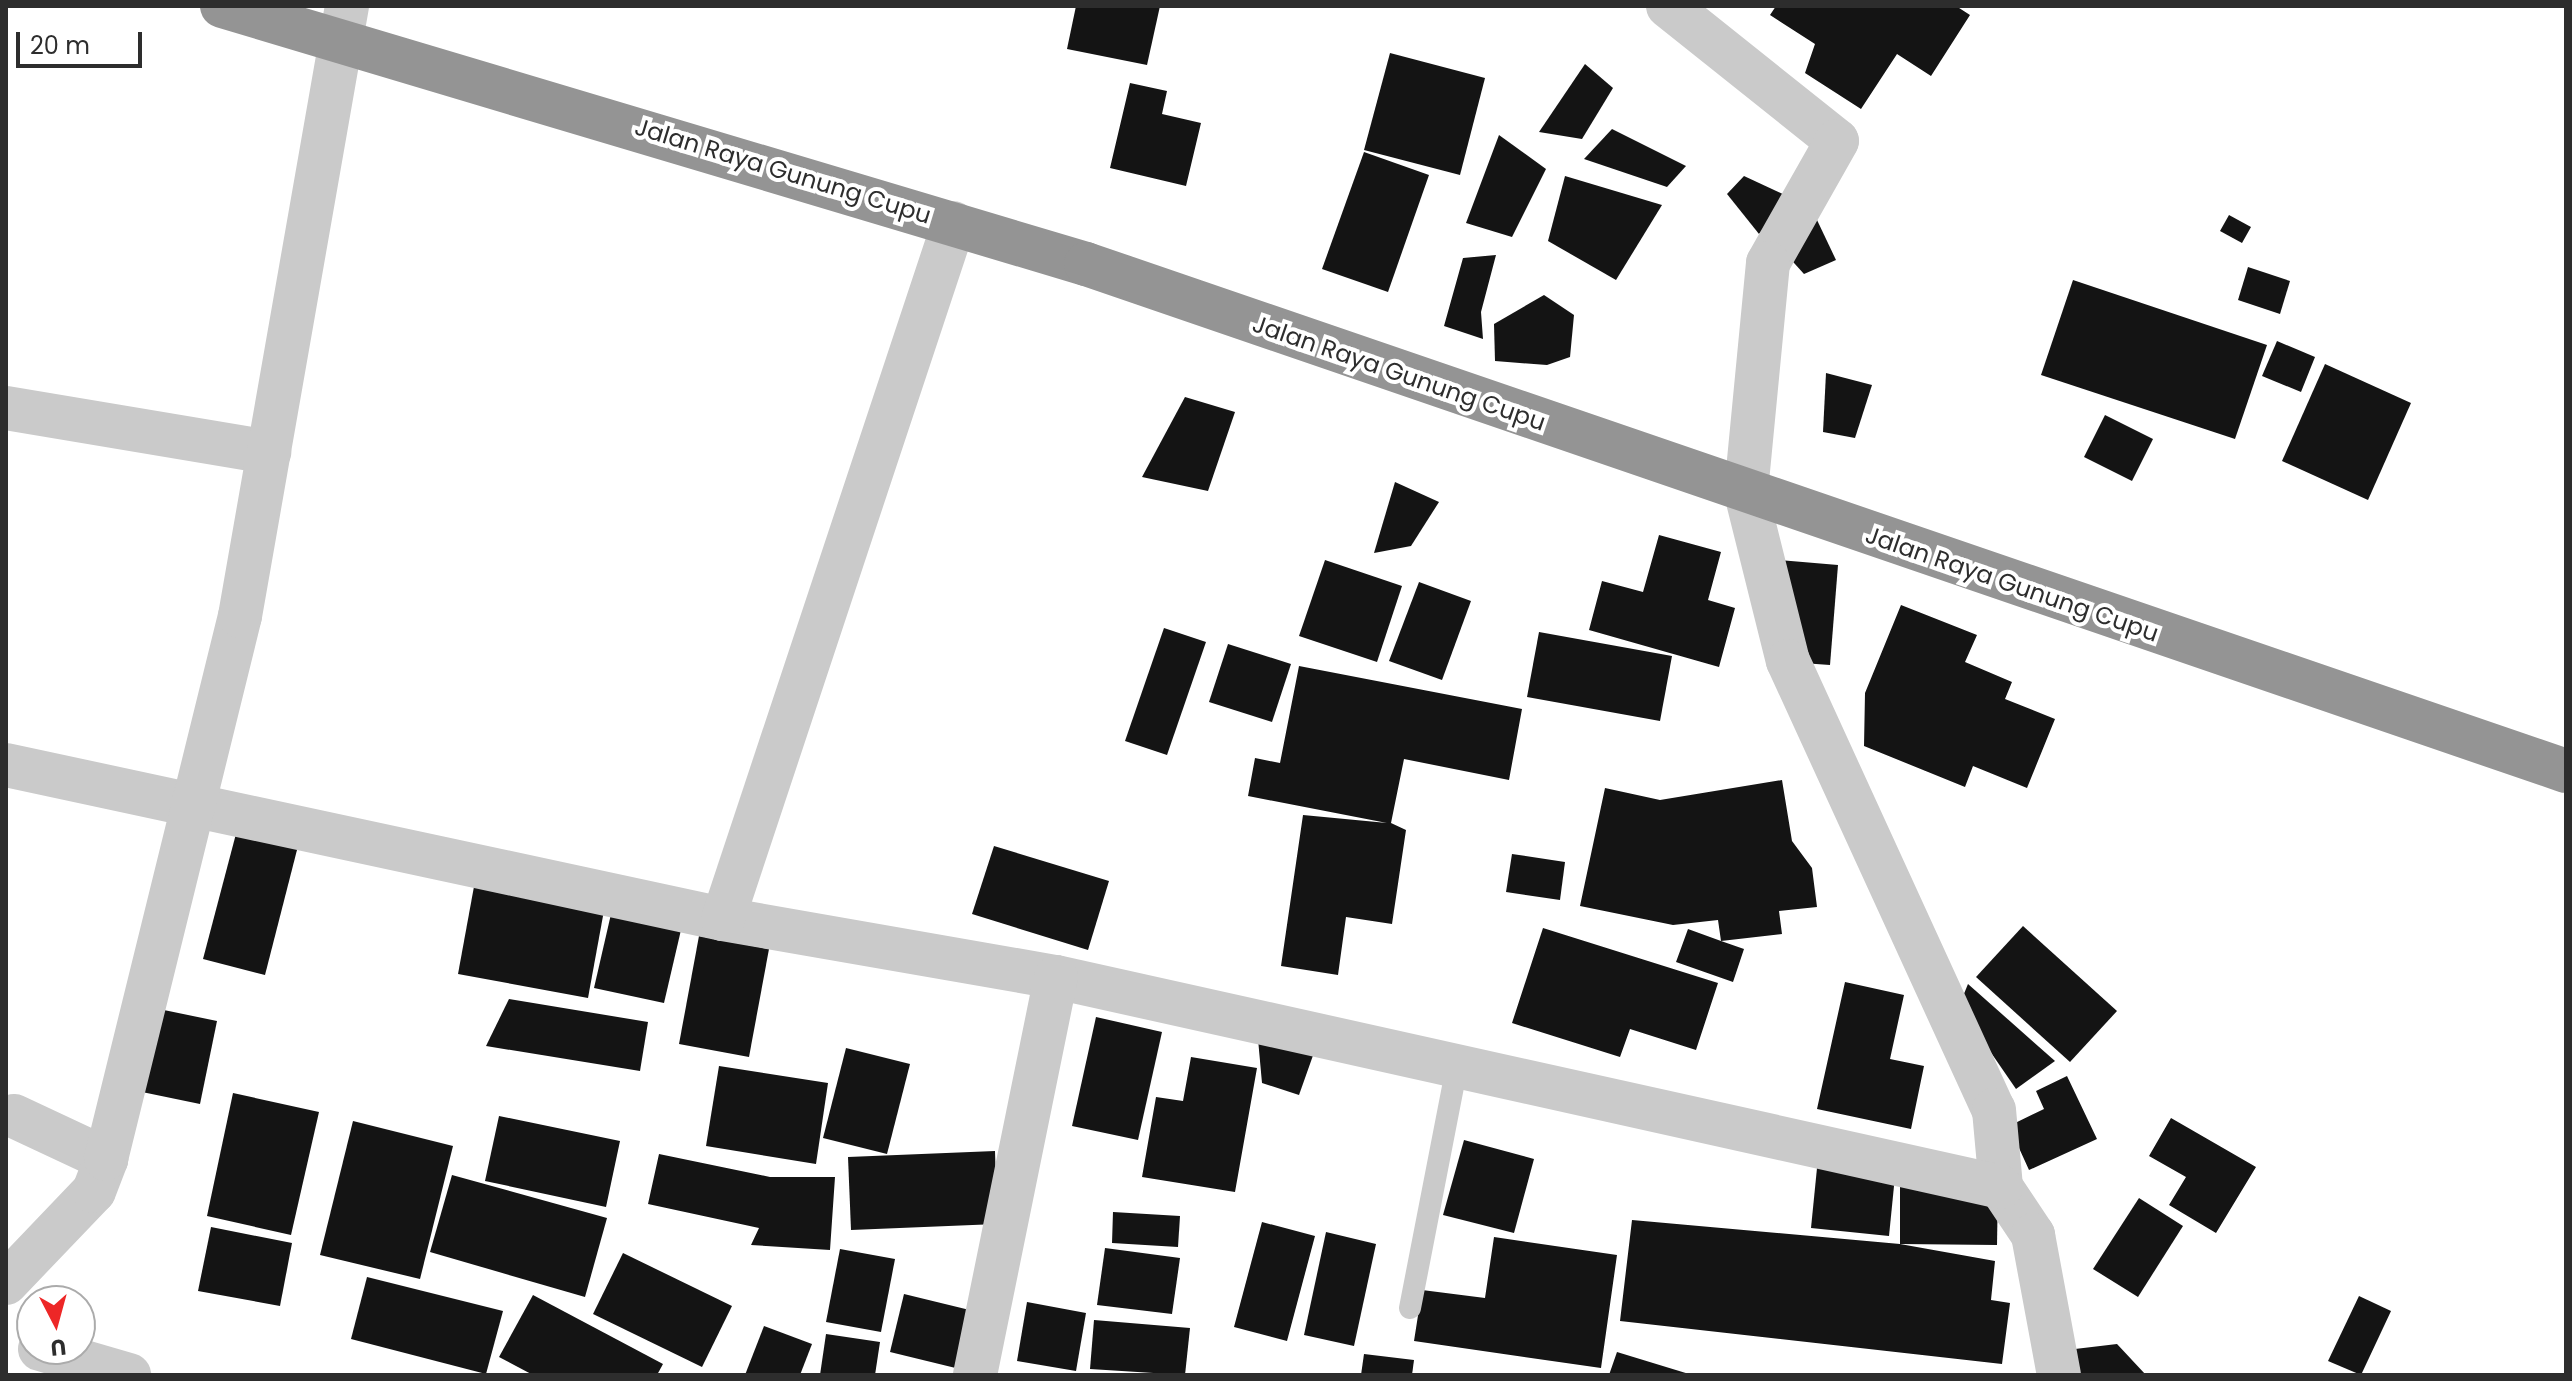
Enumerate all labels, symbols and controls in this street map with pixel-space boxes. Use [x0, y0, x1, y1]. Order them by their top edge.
scale bar [20, 16, 146, 66]
text: 20 m [30, 29, 90, 62]
street label: Jalan Raya Gunung Cupu [632, 112, 934, 230]
street label: Jalan Raya Gunung Cupu [1249, 309, 1549, 437]
street label: Jalan Raya Gunung Cupu [1862, 520, 2162, 648]
north arrow [16, 1285, 96, 1365]
text: U [49, 1331, 68, 1364]

